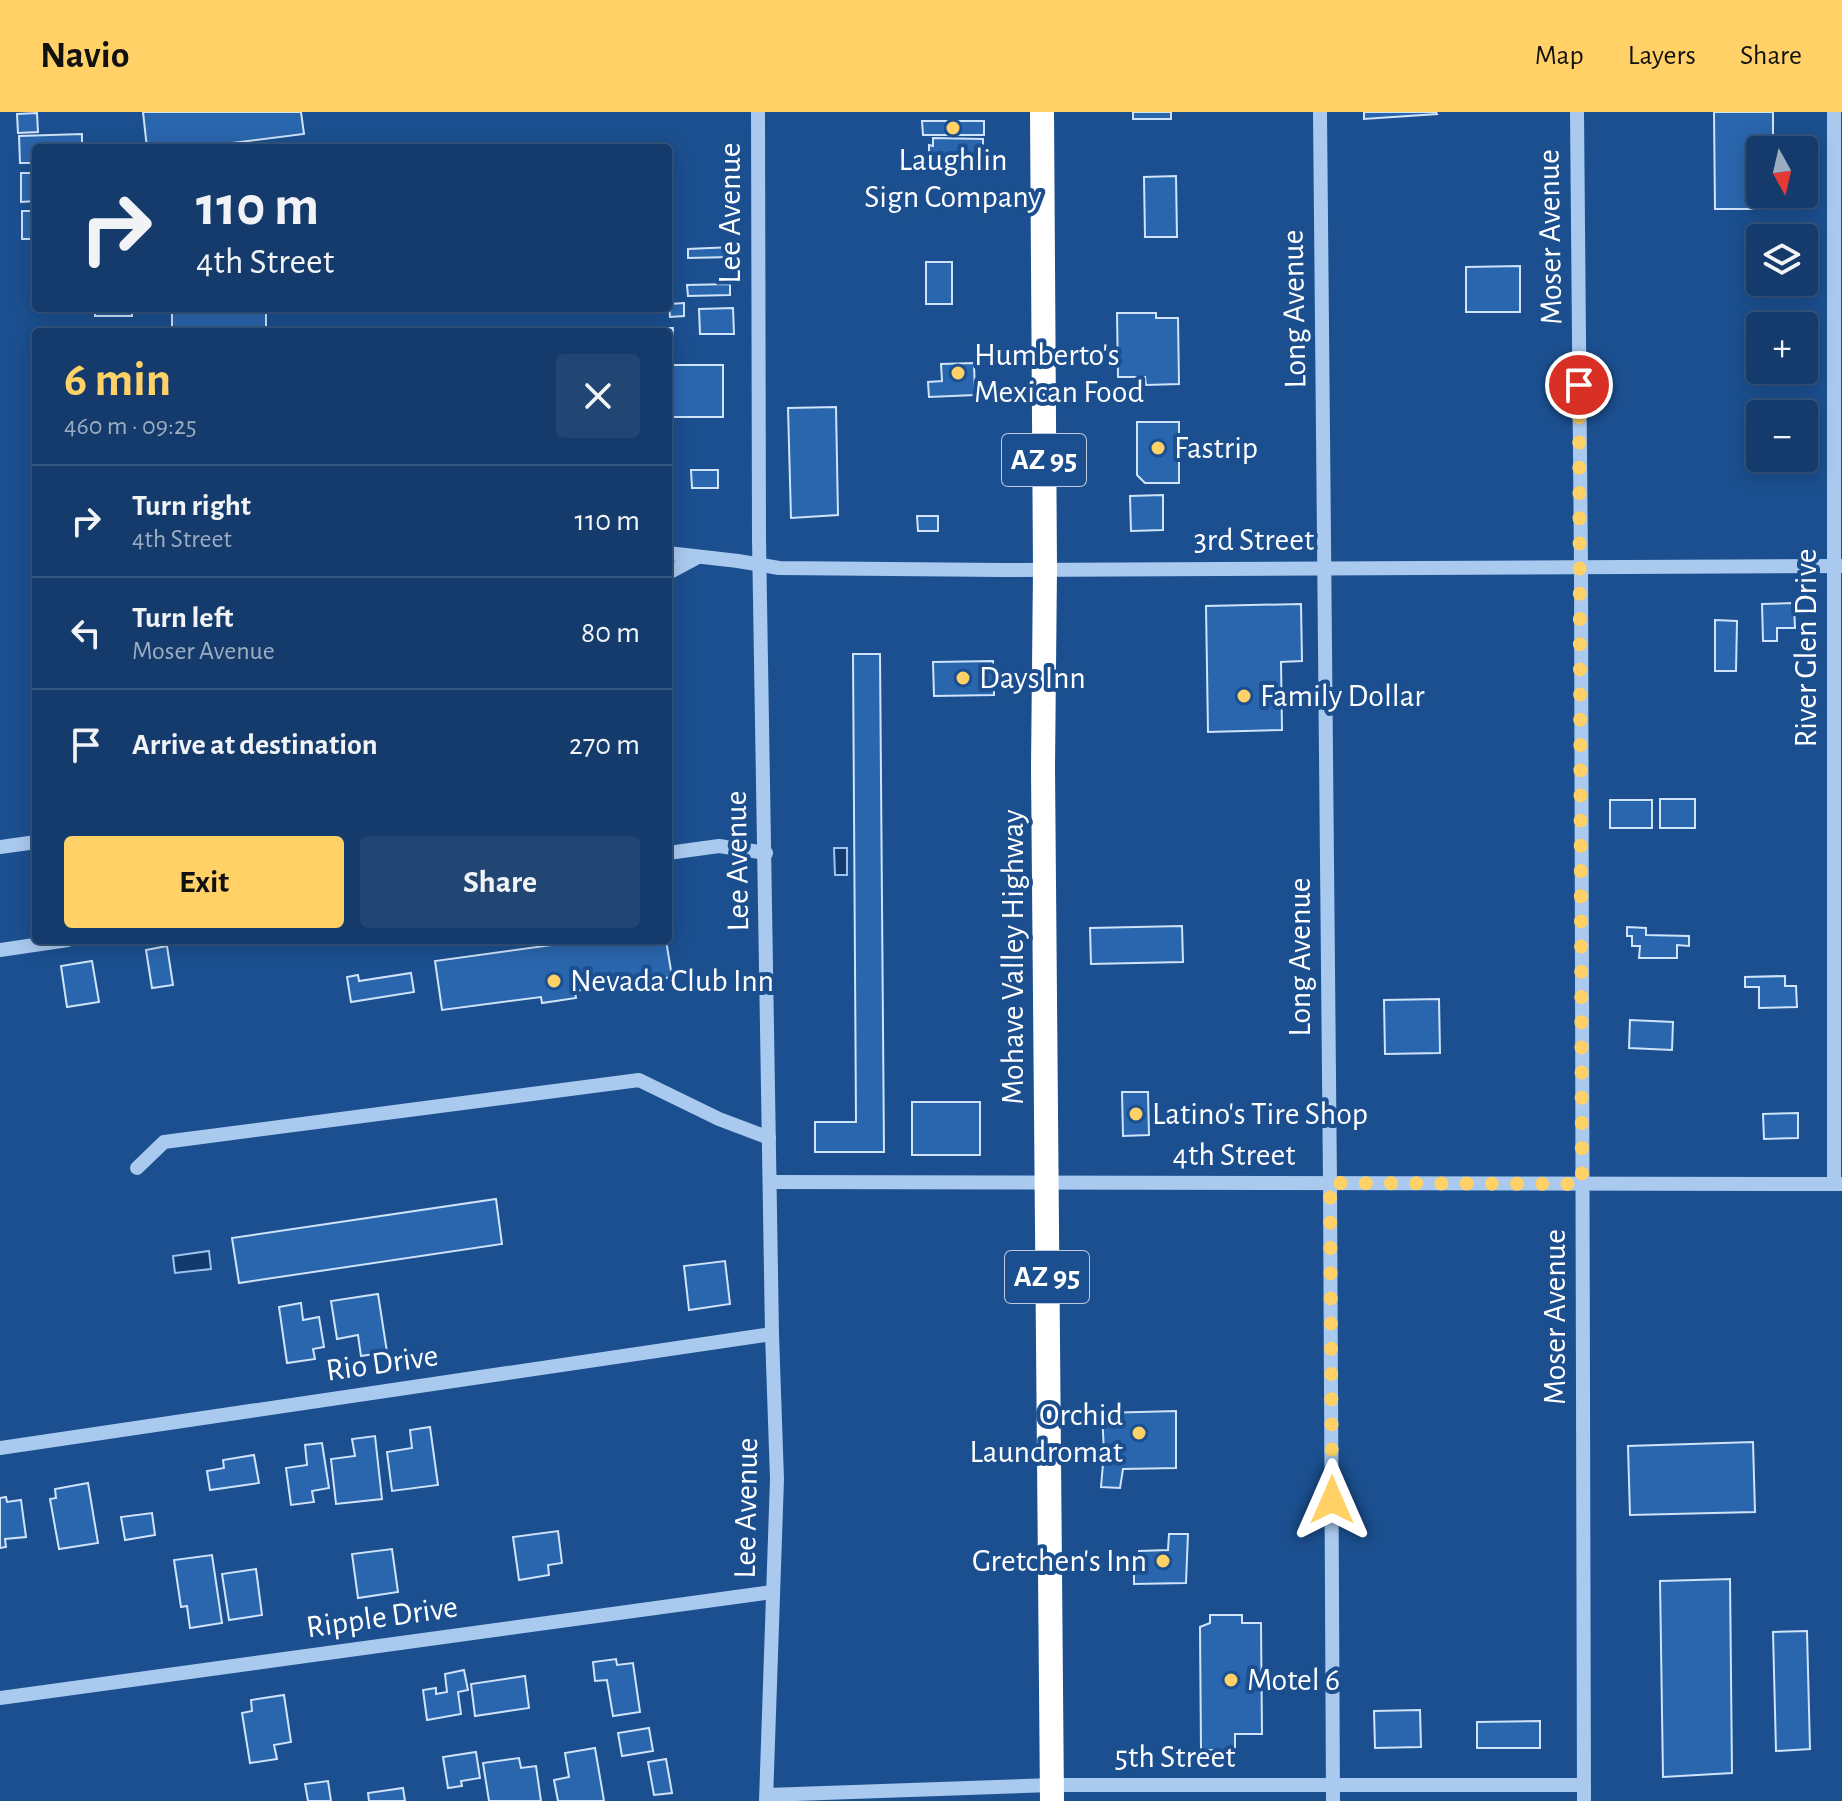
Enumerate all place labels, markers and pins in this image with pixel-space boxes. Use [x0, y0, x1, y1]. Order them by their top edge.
marker: Laughlin Sign Company [944, 119, 962, 137]
place label: Laughlin Sign Company [864, 144, 1042, 213]
place label: Humberto's Mexican Food [974, 339, 1144, 408]
pin [1545, 351, 1613, 419]
marker: Humberto's Mexican Food [949, 364, 967, 382]
place label: Fastrip [1174, 432, 1258, 464]
marker: Fastrip [1149, 439, 1167, 457]
place label: Days Inn [979, 662, 1086, 694]
marker: Days Inn [954, 669, 972, 687]
place label: Family Dollar [1260, 680, 1425, 712]
marker: Family Dollar [1235, 687, 1253, 705]
place label: Nevada Club Inn [570, 965, 774, 997]
marker: Nevada Club Inn [545, 972, 563, 990]
place label: Latino's Tire Shop [1152, 1098, 1368, 1130]
marker: Latino's Tire Shop [1127, 1105, 1145, 1123]
place label: Orchid Laundromat [970, 1399, 1123, 1468]
marker: Orchid Laundromat [1130, 1424, 1148, 1442]
place label: Gretchen's Inn [972, 1545, 1147, 1577]
marker: Gretchen's Inn [1154, 1552, 1172, 1570]
place label: Motel 6 [1247, 1664, 1340, 1696]
marker: Motel 6 [1222, 1671, 1240, 1689]

